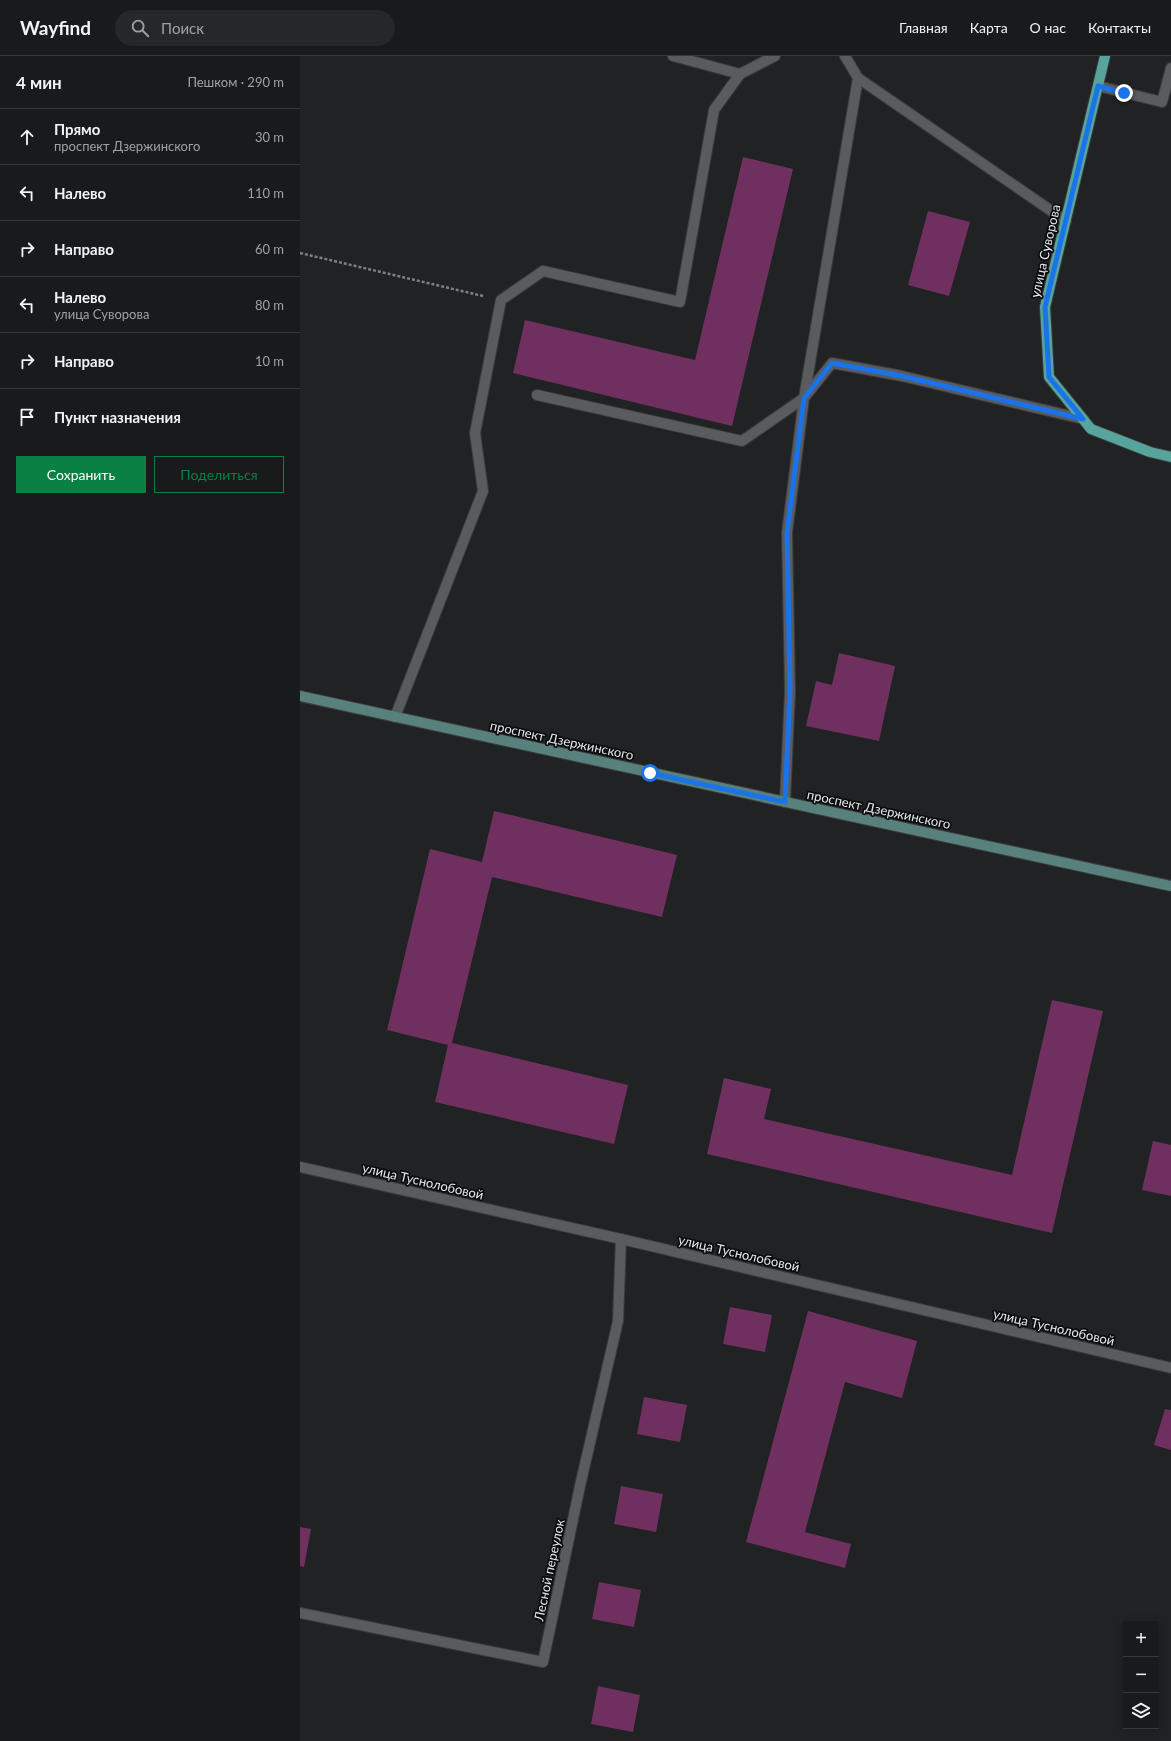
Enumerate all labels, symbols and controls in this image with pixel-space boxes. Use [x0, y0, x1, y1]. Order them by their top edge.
search box [115, 10, 395, 46]
text: Wayfind [20, 16, 91, 39]
icon: search [129, 17, 151, 39]
text: Поиск [161, 19, 204, 37]
text: Главная [899, 19, 948, 36]
text: Карта [970, 19, 1008, 36]
text: О нас [1030, 19, 1066, 36]
text: Контакты [1088, 19, 1151, 36]
text: 4 мин [16, 72, 62, 93]
text: Пешком · 290 m [187, 74, 284, 90]
route end [1115, 84, 1133, 102]
text: Прямо [54, 120, 100, 138]
icon: ahead [16, 126, 38, 148]
text: 30 m [255, 129, 284, 145]
text: проспект Дзержинского [54, 138, 200, 154]
icon: left [16, 182, 38, 204]
text: Налево [54, 184, 106, 202]
text: 110 m [247, 185, 284, 201]
street label: улица Суворова [1026, 203, 1064, 299]
icon: right [16, 238, 38, 260]
text: Направо [54, 240, 114, 258]
text: 60 m [255, 241, 284, 257]
text: Налево [54, 288, 106, 306]
icon: left [16, 294, 38, 316]
text: 80 m [255, 297, 284, 313]
text: улица Суворова [54, 306, 149, 322]
icon: right [16, 350, 38, 372]
text: Направо [54, 352, 114, 370]
text: 10 m [255, 353, 284, 369]
icon: arrive [16, 406, 38, 428]
text: Пункт назначения [54, 408, 181, 426]
button: Сохранить [16, 456, 146, 493]
button: Поделиться [154, 456, 284, 493]
street label: проспект Дзержинского [489, 717, 635, 763]
route start [641, 764, 659, 782]
street label: проспект Дзержинского [806, 786, 952, 832]
street label: улица Туснолобовой [361, 1159, 485, 1203]
street label: улица Туснолобовой [677, 1231, 801, 1275]
street label: улица Туснолобовой [992, 1305, 1116, 1349]
street label: Лесной переулок [530, 1517, 568, 1623]
map controls [1123, 1621, 1159, 1729]
button: + [1123, 1621, 1159, 1657]
button: − [1123, 1657, 1159, 1693]
button: layers [1123, 1693, 1159, 1729]

